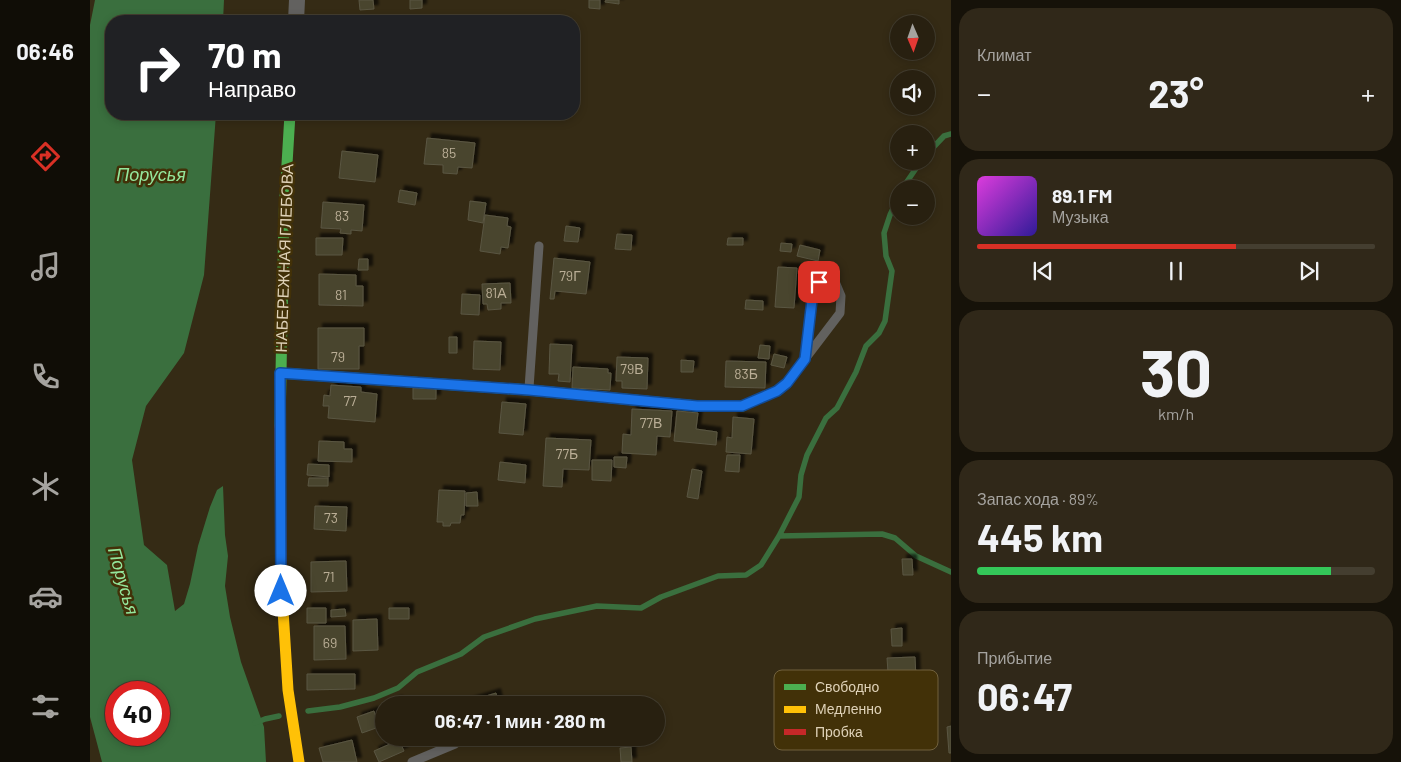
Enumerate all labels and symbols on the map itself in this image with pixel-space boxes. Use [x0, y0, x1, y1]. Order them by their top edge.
north arrow [890, 15, 935, 60]
house number: 85 [442, 144, 456, 161]
water label: Порусья [116, 163, 186, 185]
street label: НАБЕРЕЖНАЯ ГЛЕБОВА [271, 163, 296, 353]
house number: 83 [335, 207, 349, 224]
pin [798, 261, 840, 303]
house number: 79Г [559, 267, 581, 284]
house number: 81А [485, 284, 507, 301]
house number: 81 [335, 286, 347, 303]
house number: 79 [331, 348, 345, 365]
house number: 79В [620, 360, 644, 377]
house number: 83Б [734, 365, 758, 382]
house number: 77 [343, 392, 357, 409]
house number: 77В [640, 414, 662, 431]
house number: 77Б [556, 445, 578, 462]
house number: 73 [324, 509, 338, 526]
water label: Порусья [104, 544, 144, 618]
position arrow [254, 564, 306, 616]
house number: 71 [323, 568, 335, 585]
house number: 69 [323, 634, 337, 651]
legend [774, 670, 938, 750]
text: Свободно [815, 678, 880, 695]
speed limit sign: 40 [105, 681, 170, 746]
text: Медленно [815, 700, 882, 717]
text: Пробка [815, 723, 863, 740]

